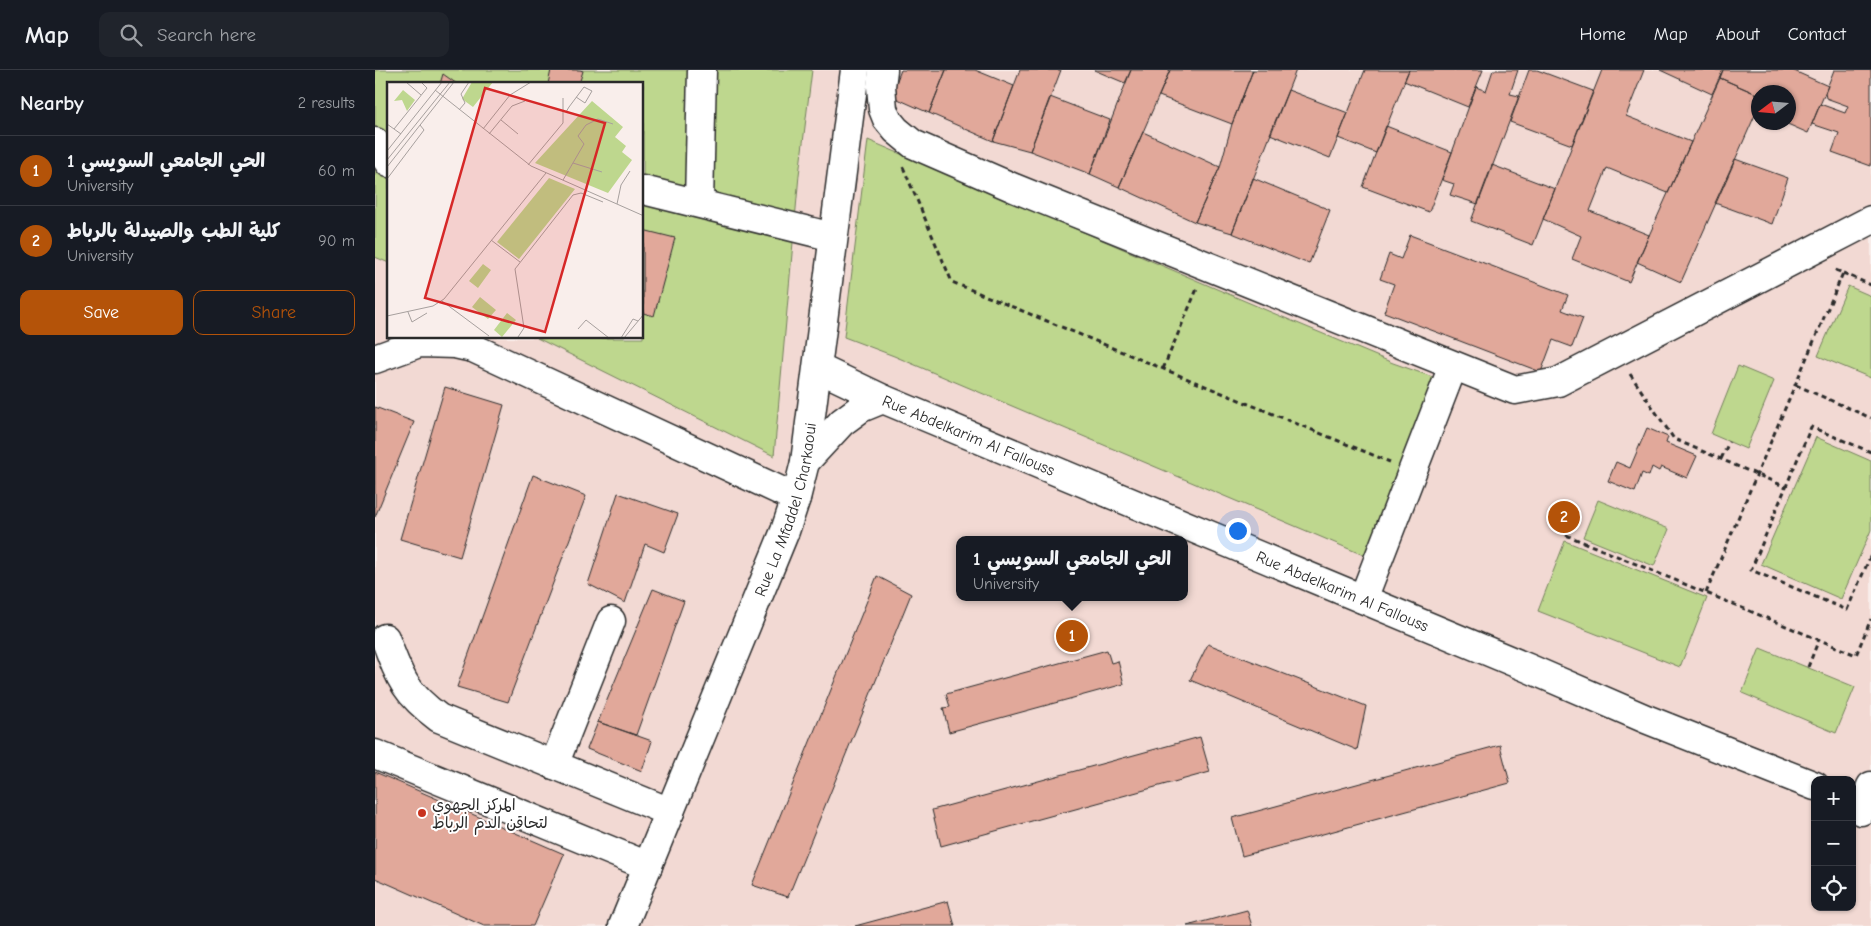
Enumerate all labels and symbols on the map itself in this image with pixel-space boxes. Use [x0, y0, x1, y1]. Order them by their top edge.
inset map [387, 82, 644, 339]
north arrow [1751, 85, 1796, 130]
street label: Rue Abdelkarim Al Fallouss [880, 392, 1058, 480]
street label: Rue La Mfaddel Charkaoui [751, 422, 820, 599]
pin: 2 [1548, 498, 1580, 536]
your location [1225, 518, 1251, 544]
street label: Rue Abdelkarim Al Fallouss [1253, 548, 1431, 636]
pin: 1 [1056, 617, 1088, 655]
place label: المركز الجهوي لتحاقن الدم الرباط [432, 796, 548, 835]
marker: المركز الجهوي لتحاقن الدم الرباط [416, 807, 428, 819]

